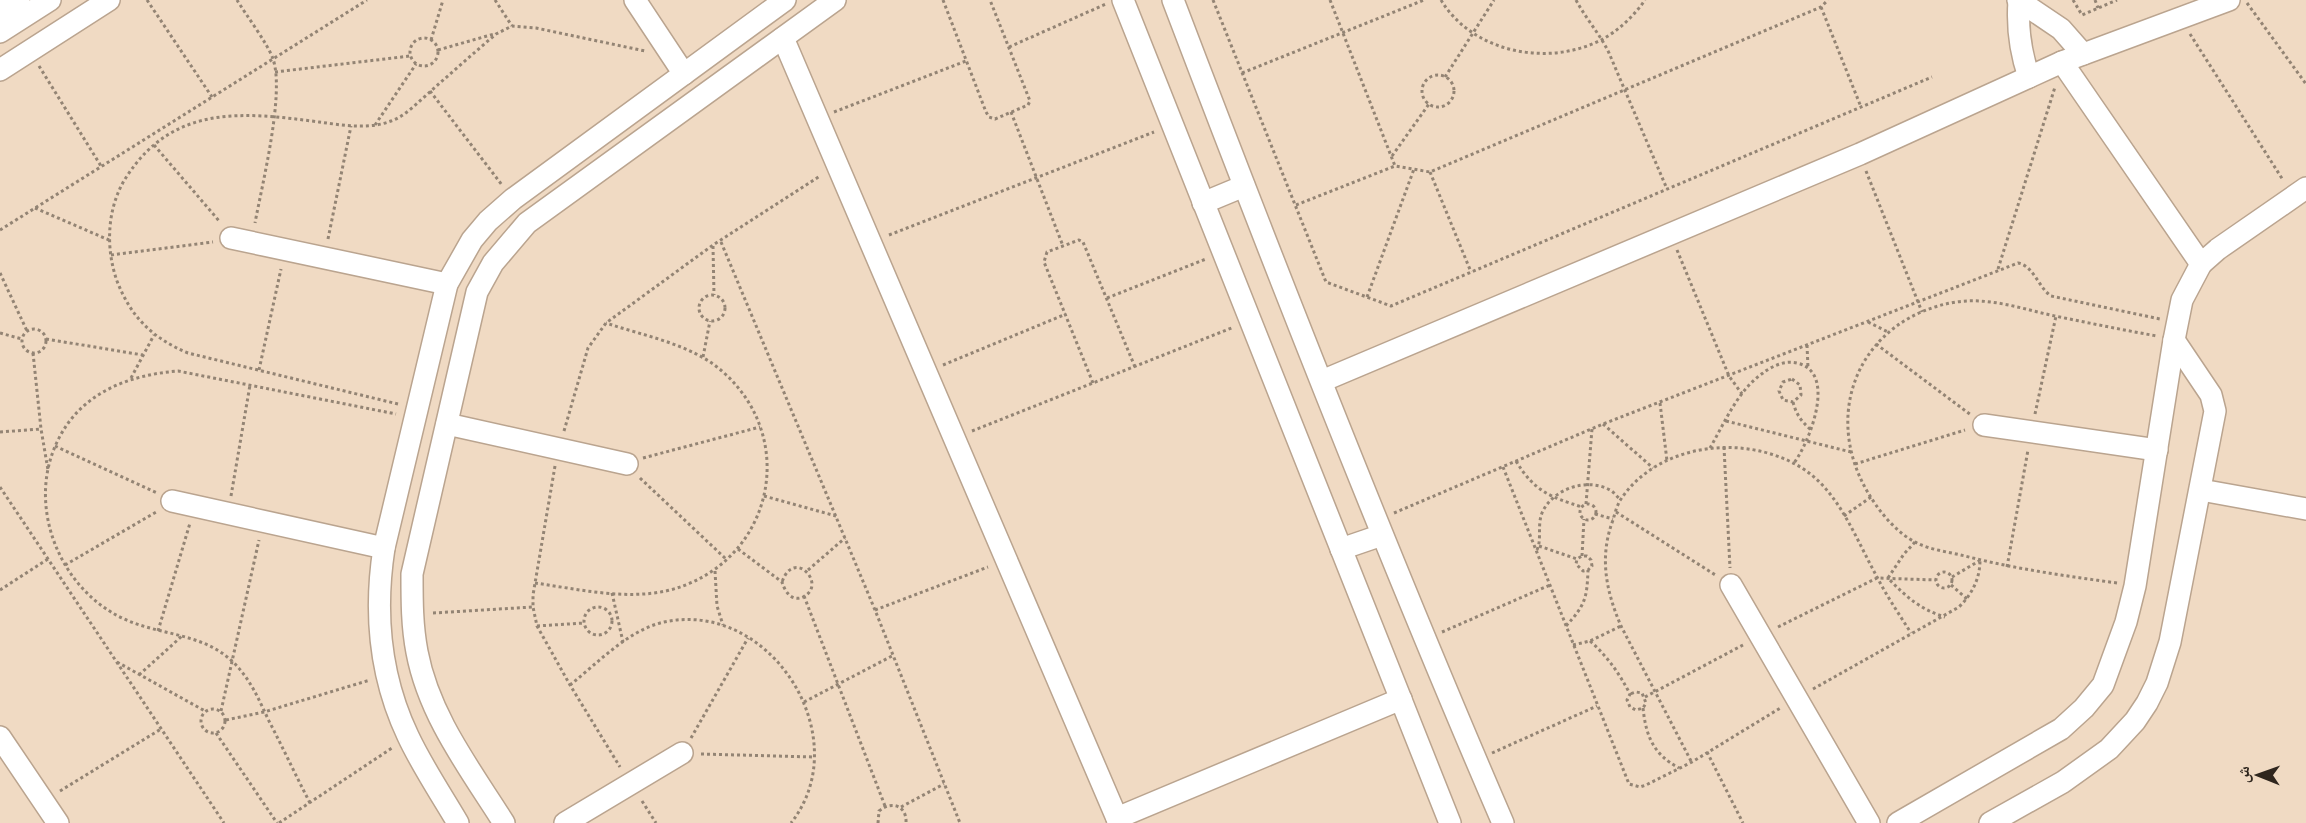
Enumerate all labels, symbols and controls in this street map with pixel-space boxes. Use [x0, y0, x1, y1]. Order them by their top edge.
north arrow [2228, 745, 2288, 805]
text: ش [2234, 766, 2253, 783]

